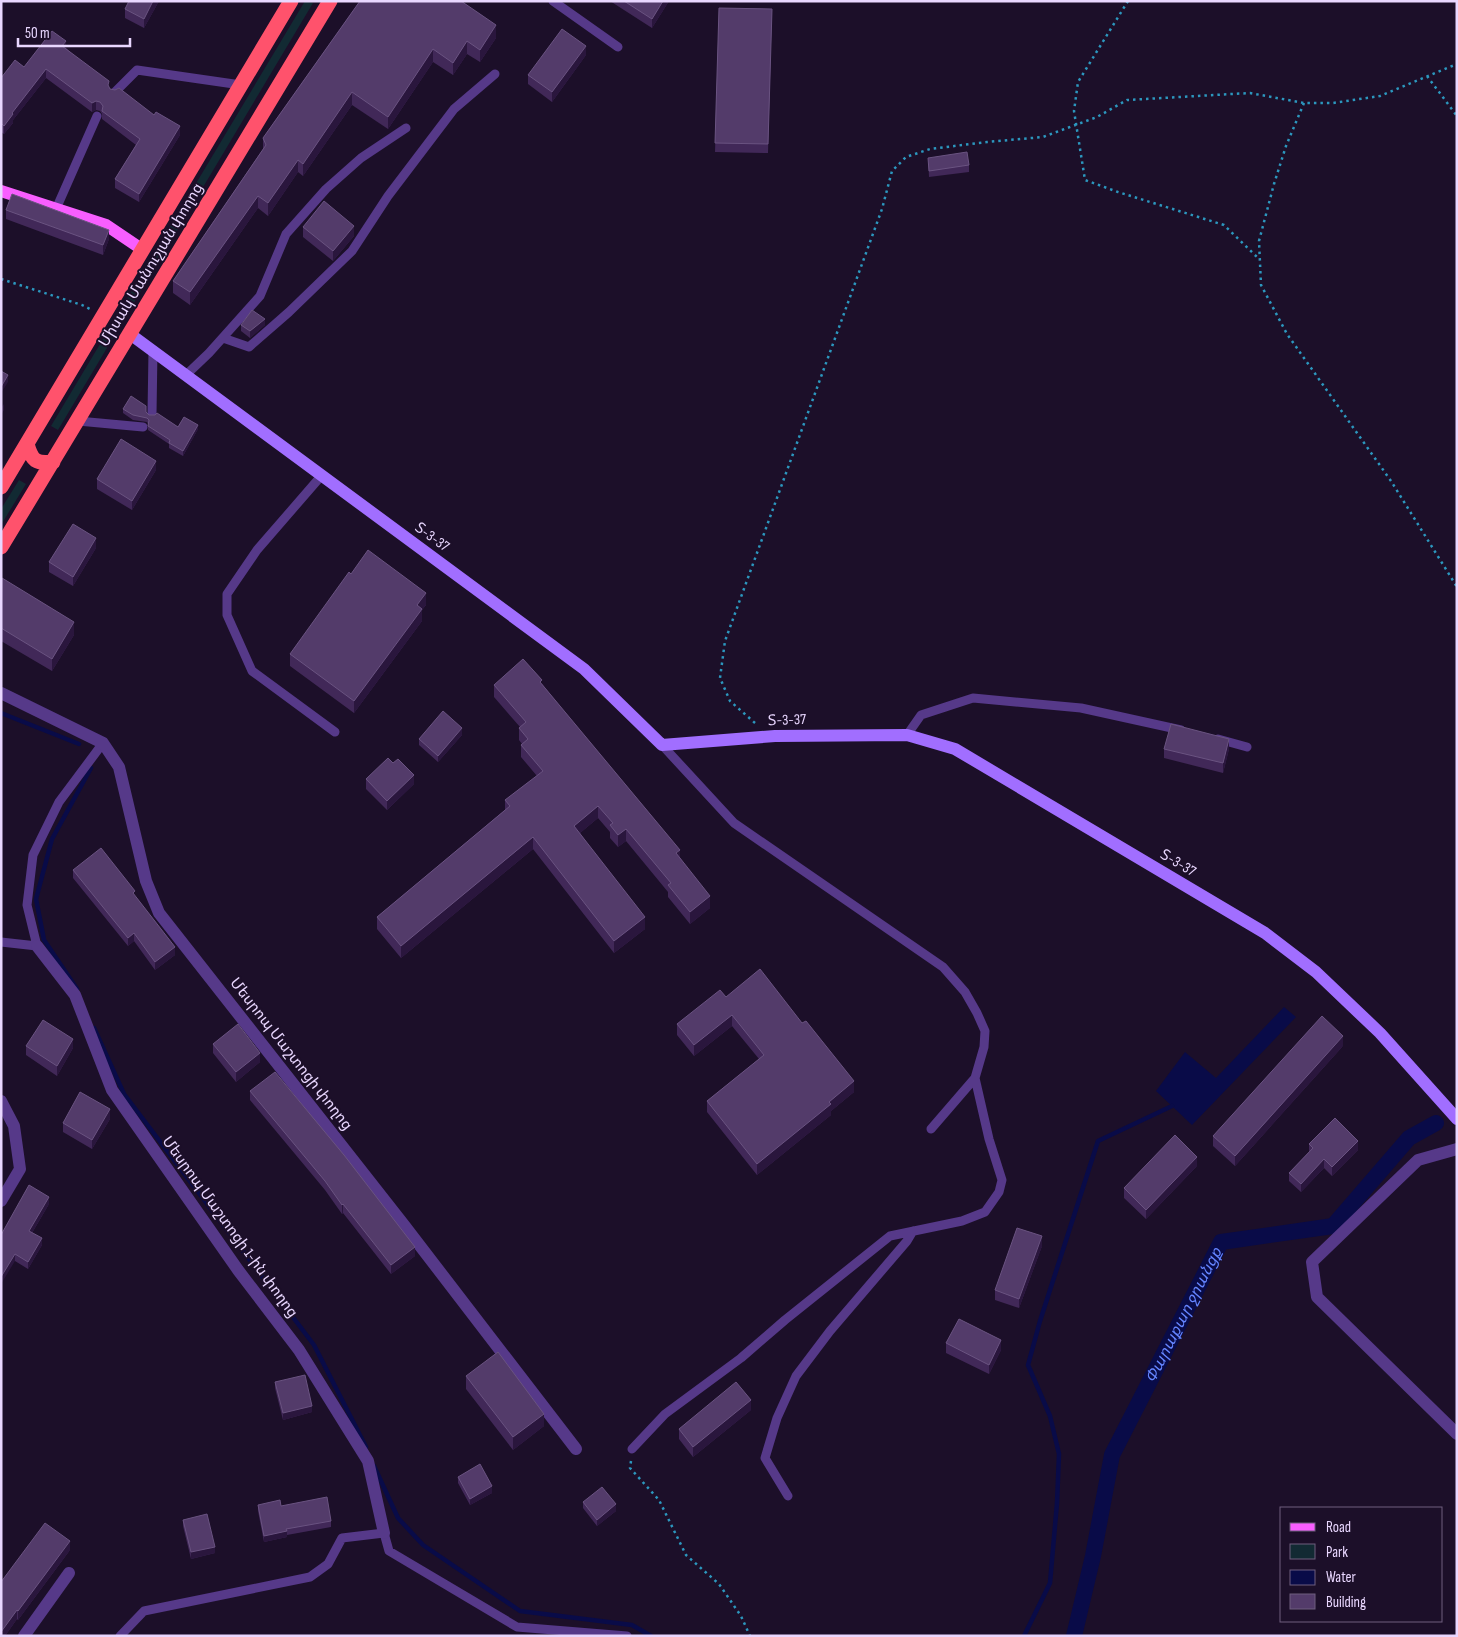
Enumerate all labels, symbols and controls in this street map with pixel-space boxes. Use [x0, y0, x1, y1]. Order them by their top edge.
scale bar [18, 15, 130, 47]
text: 50 m [25, 24, 50, 43]
street label: Միսակ Մանուշյան փողոց [95, 180, 207, 350]
street label: Տ-3-37 [411, 518, 453, 556]
street label: Տ-3-37 [768, 710, 806, 730]
street label: Տ-3-37 [1157, 845, 1199, 881]
street label: Մեսրոպ Մաշտոցի փողոց [226, 974, 356, 1134]
street label: Մեսրոպ Մաշտոցի 1-ին փողոց [158, 1133, 302, 1321]
water label: Փարաքար ջրանցք [1141, 1243, 1227, 1386]
legend [1280, 1507, 1443, 1622]
text: Road [1326, 1518, 1351, 1537]
text: Park [1326, 1543, 1348, 1562]
text: Water [1326, 1568, 1357, 1587]
text: Building [1326, 1593, 1366, 1612]

